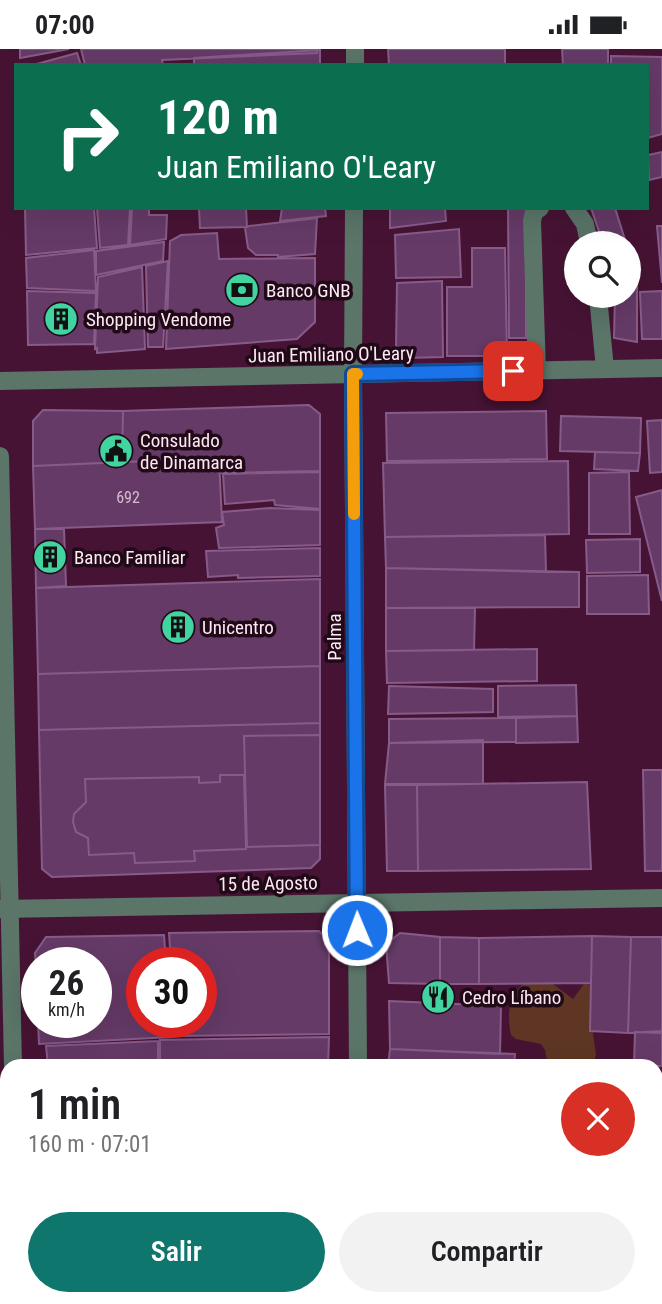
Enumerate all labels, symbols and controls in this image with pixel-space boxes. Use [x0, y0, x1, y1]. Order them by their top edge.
text: 07:00 [35, 10, 95, 40]
text: 120 m [157, 89, 279, 146]
icon: right [42, 91, 133, 182]
text: Juan Emiliano O'Leary [157, 148, 436, 186]
map controls [564, 231, 641, 308]
button: search [564, 231, 641, 308]
bank icon: Banco GNB [223, 271, 261, 309]
place label: Banco GNB [266, 279, 351, 302]
building icon: Shopping Vendome [42, 300, 80, 338]
place label: Shopping Vendome [86, 308, 231, 331]
pin [483, 341, 543, 401]
street label: Juan Emiliano O'Leary [248, 342, 414, 367]
icon: arrive [494, 352, 532, 390]
place label: Consulado de Dinamarca [140, 429, 243, 474]
public building icon: Consulado de Dinamarca [97, 432, 135, 470]
house number: 692 [116, 488, 140, 507]
building icon: Banco Familiar [31, 538, 69, 576]
place label: Banco Familiar [74, 546, 186, 569]
building icon: Unicentro [159, 608, 197, 646]
street label: Palma [323, 613, 346, 661]
place label: Unicentro [202, 616, 274, 639]
street label: 15 de Agosto [218, 871, 318, 896]
position arrow [320, 893, 394, 967]
speed limit sign: 30 [126, 947, 217, 1038]
text: 26 [49, 963, 84, 1004]
restaurant icon: Cedro Líbano [419, 978, 457, 1016]
place label: Cedro Líbano [462, 986, 561, 1009]
text: km/h [48, 999, 85, 1020]
text: 1 min [28, 1080, 121, 1129]
button: close [561, 1082, 635, 1156]
text: 160 m · 07:01 [28, 1131, 152, 1158]
button: Salir [28, 1212, 325, 1292]
button: Compartir [339, 1212, 635, 1292]

